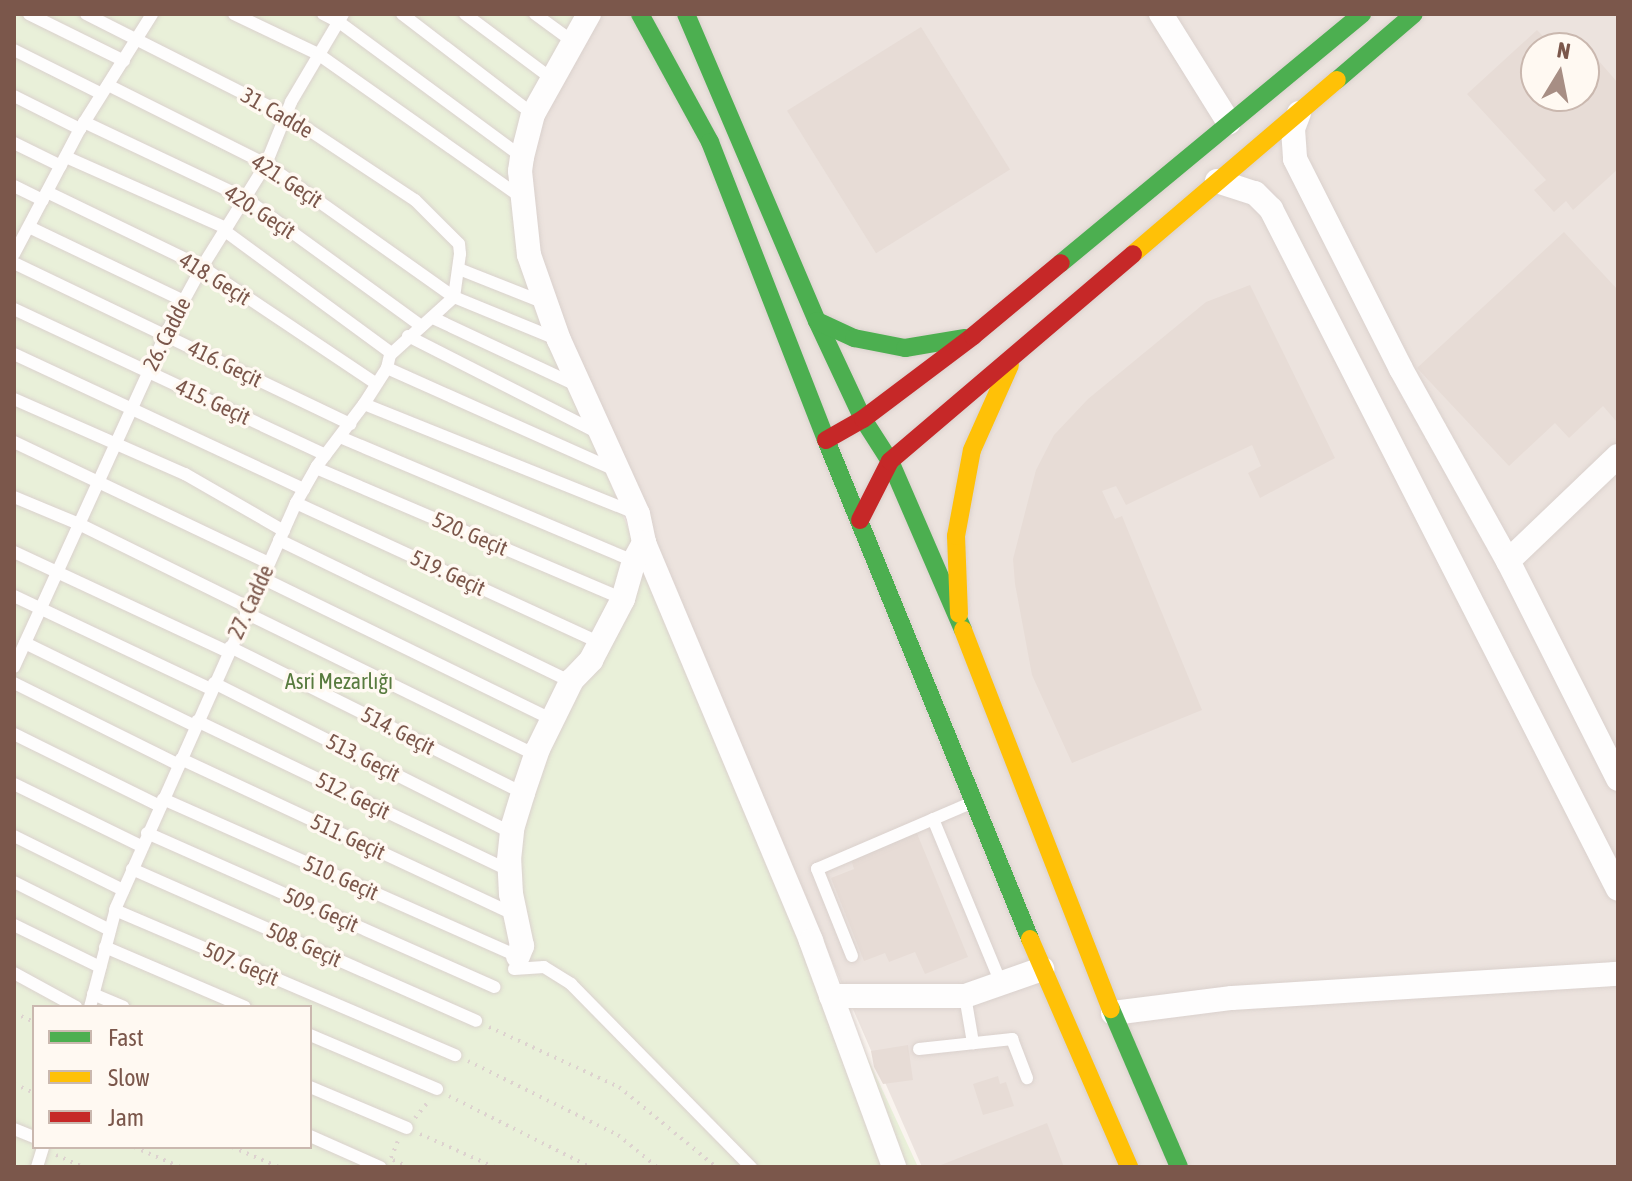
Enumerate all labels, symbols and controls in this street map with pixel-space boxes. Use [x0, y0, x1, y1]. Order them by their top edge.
north arrow [1520, 32, 1600, 112]
text: N [1555, 36, 1572, 64]
street label: 31. Cadde [236, 82, 318, 144]
street label: 421. Geçit [247, 148, 327, 214]
street label: 420. Geçit [220, 179, 300, 245]
street label: 418. Geçit [174, 247, 256, 311]
street label: 26. Cadde [137, 293, 197, 375]
street label: 416. Geçit [184, 335, 266, 393]
street label: 415. Geçit [172, 373, 254, 431]
street label: 520. Geçit [428, 506, 512, 562]
street label: 519. Geçit [407, 544, 489, 602]
street label: 27. Cadde [222, 561, 280, 643]
park label: Asri Mezarlığı [285, 669, 393, 695]
street label: 514. Geçit [357, 701, 439, 761]
street label: 513. Geçit [322, 728, 404, 788]
street label: 512. Geçit [312, 767, 394, 825]
street label: 511. Geçit [307, 808, 389, 866]
street label: 510. Geçit [300, 850, 382, 906]
street label: 509. Geçit [280, 882, 362, 938]
street label: 508. Geçit [263, 917, 345, 973]
street label: 507. Geçit [199, 936, 283, 992]
legend [32, 1005, 312, 1149]
text: Fast [108, 1024, 144, 1051]
text: Slow [108, 1064, 150, 1091]
text: Jam [108, 1104, 144, 1131]

